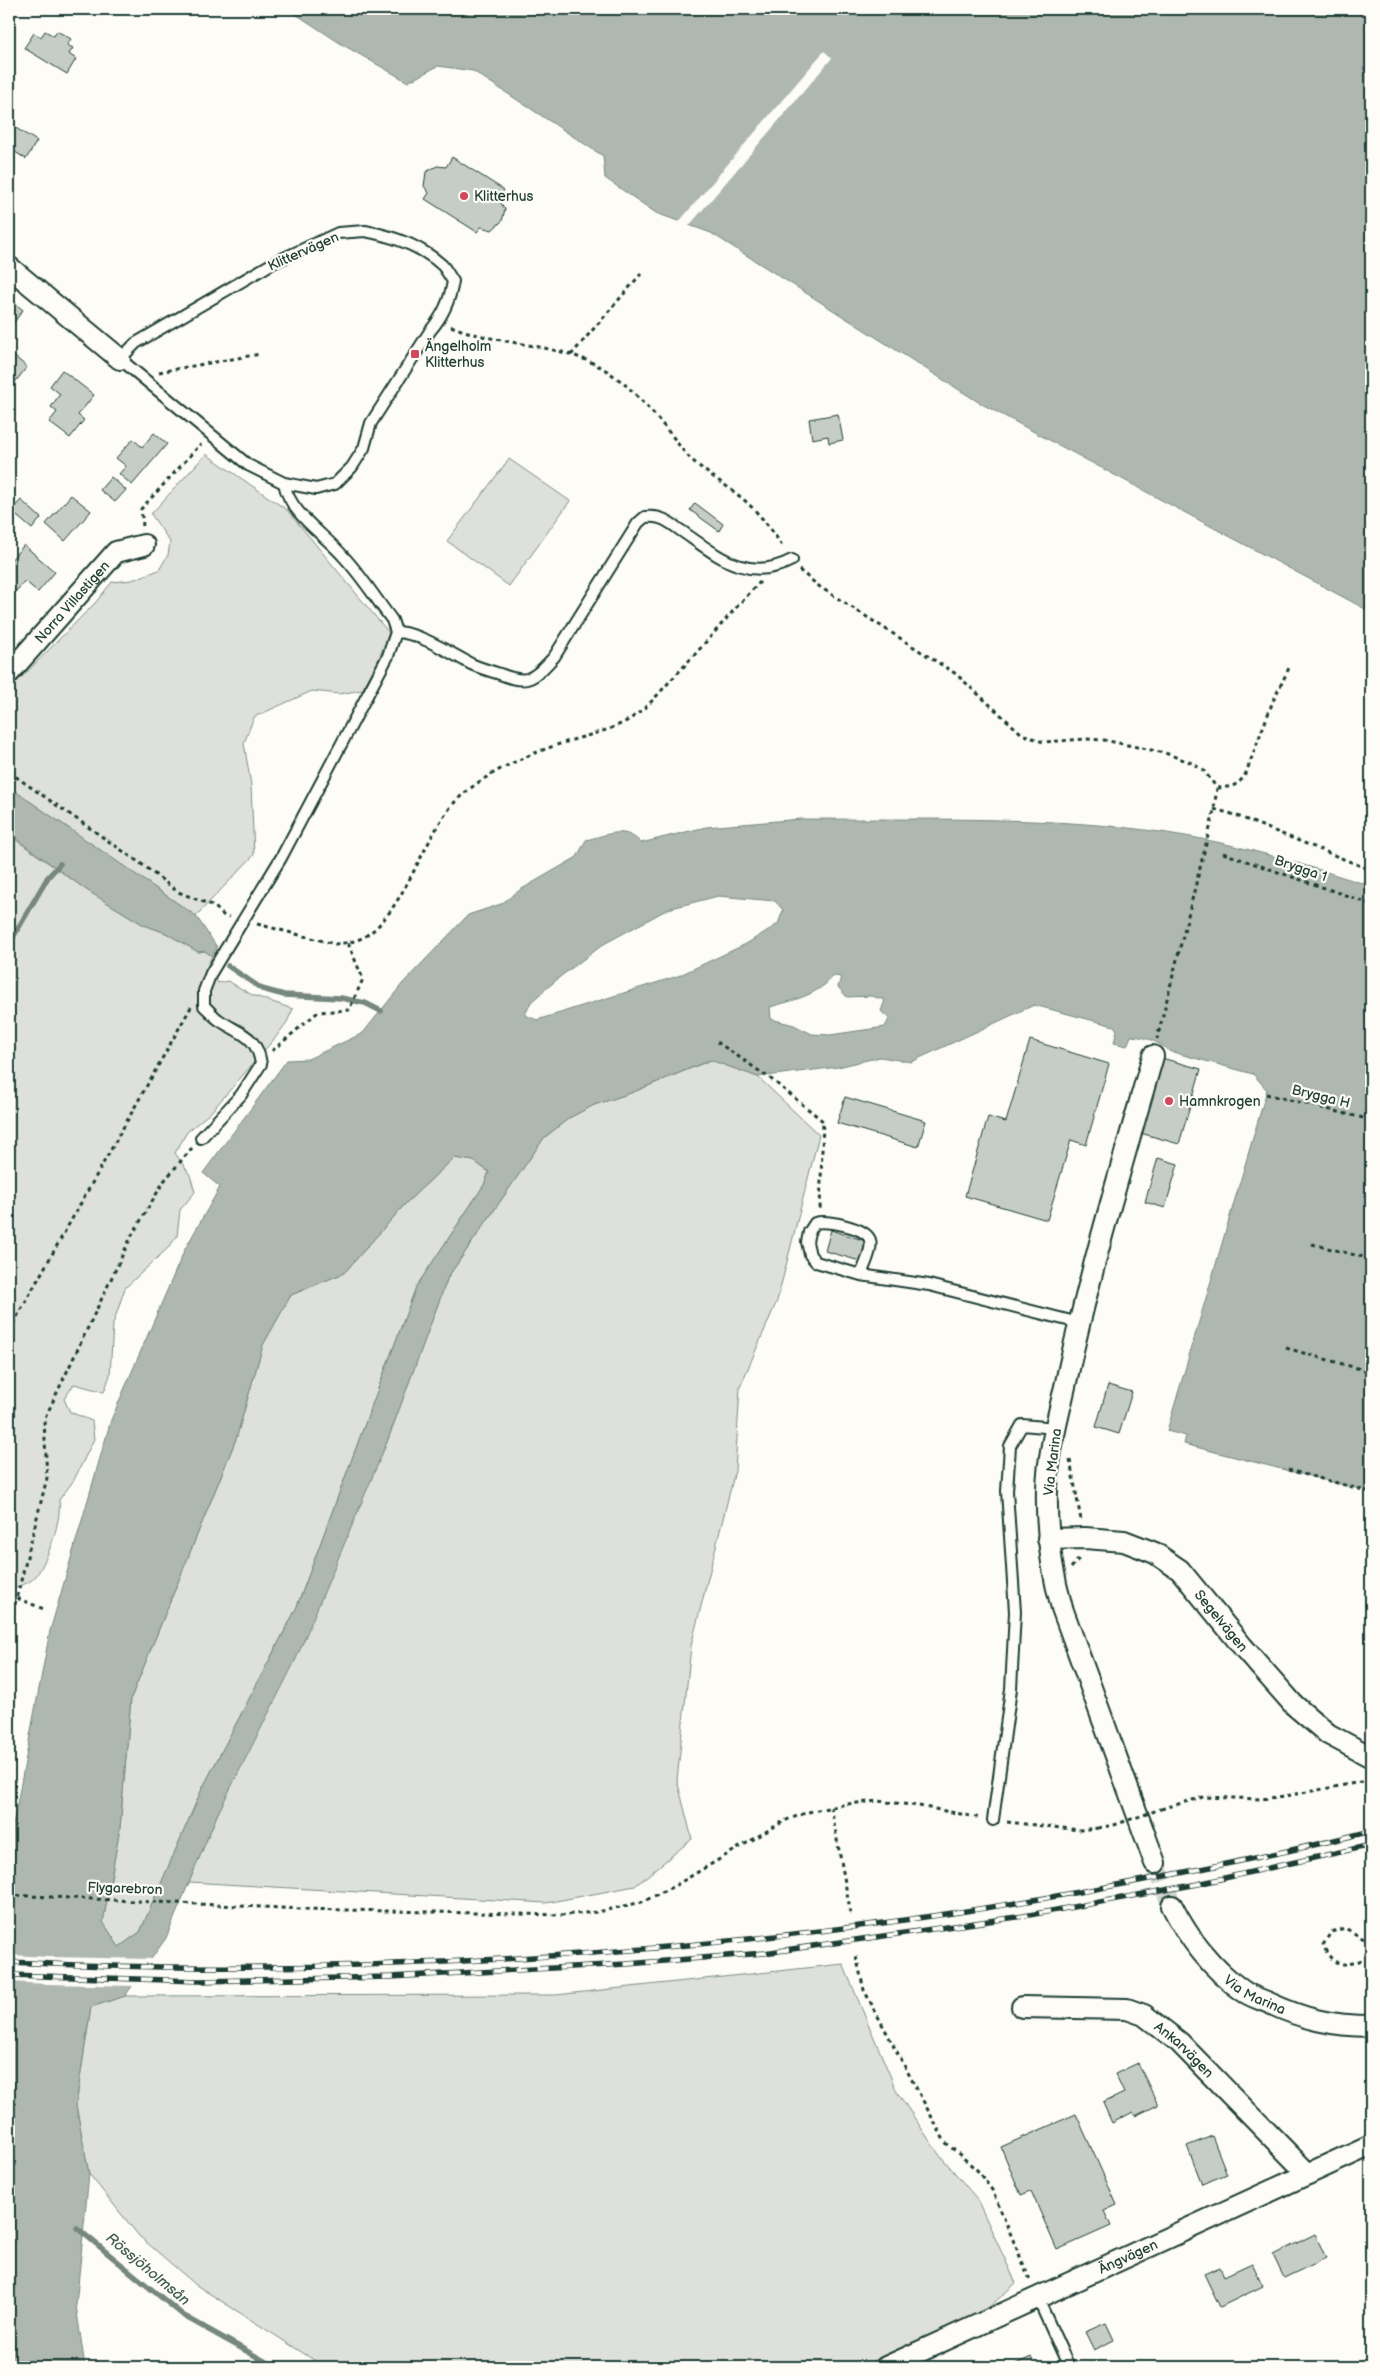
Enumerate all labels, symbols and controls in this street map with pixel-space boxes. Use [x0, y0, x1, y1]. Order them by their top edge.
place label: Klitterhus [474, 188, 533, 205]
marker: Klitterhus [458, 190, 470, 202]
street label: Klittervägen [265, 228, 341, 275]
place label: Ängelholm Klitterhus [425, 338, 491, 371]
marker: Ängelholm Klitterhus [409, 348, 421, 360]
street label: Norra Villastigen [31, 557, 113, 647]
street label: Brygga 1 [1272, 852, 1329, 885]
street label: Brygga H [1290, 1081, 1352, 1112]
place label: Hamnkrogen [1179, 1093, 1261, 1110]
marker: Hamnkrogen [1163, 1095, 1175, 1107]
street label: Via Marina [1040, 1427, 1065, 1497]
street label: Segelvägen [1191, 1586, 1251, 1655]
street label: Flygarebron [87, 1879, 163, 1898]
street label: Via Marina [1220, 1971, 1288, 2018]
street label: Ankarvägen [1151, 2018, 1217, 2081]
water label: Rössjöholmsån [102, 2229, 194, 2310]
street label: Ängvägen [1096, 2236, 1160, 2278]

